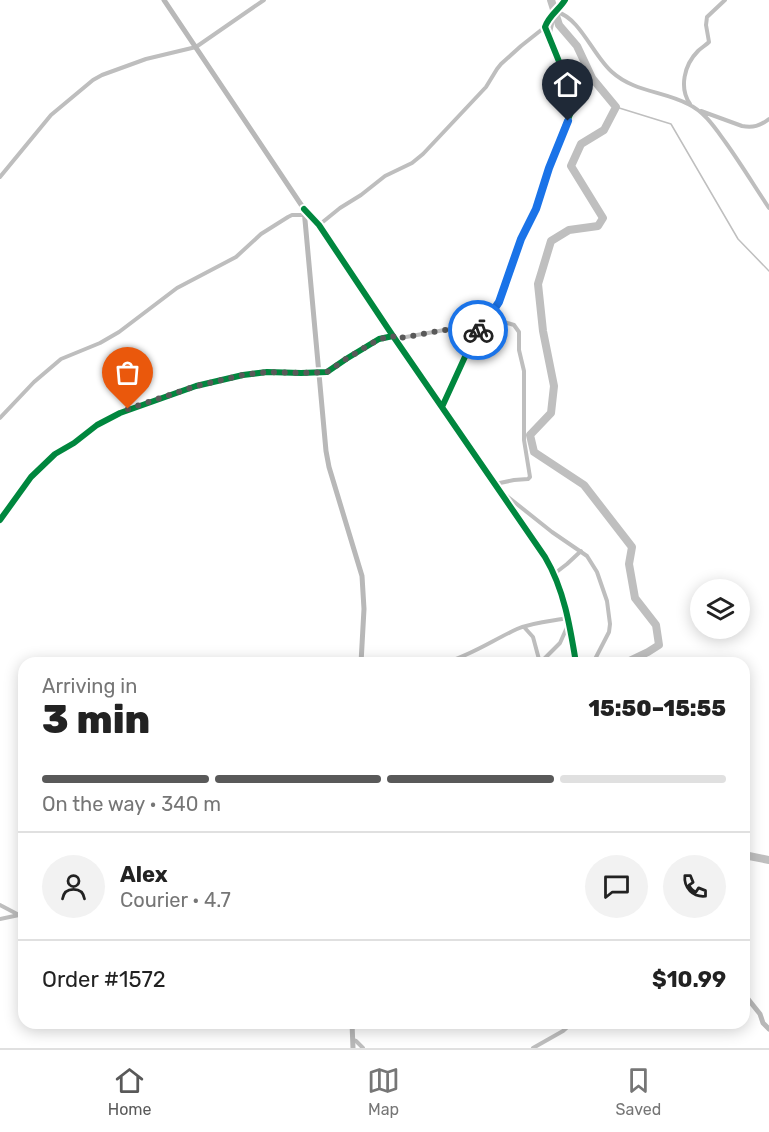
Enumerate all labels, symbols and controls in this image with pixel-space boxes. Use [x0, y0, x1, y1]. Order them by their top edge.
pin [542, 59, 593, 121]
icon: home [551, 68, 584, 101]
courier [448, 300, 508, 360]
icon: bike [462, 314, 495, 347]
pin [102, 347, 153, 409]
icon: bag [111, 356, 144, 389]
map controls [690, 579, 750, 639]
button: layers [690, 579, 750, 639]
text: Arriving in [42, 674, 137, 698]
text: 15:50–15:55 [589, 695, 726, 722]
text: 3 min [42, 697, 150, 743]
text: On the way · 340 m [42, 792, 221, 816]
button: person [42, 855, 105, 918]
button: chat [585, 855, 648, 918]
button: phone [663, 855, 726, 918]
text: Alex [120, 861, 168, 888]
text: Courier · 4.7 [120, 888, 231, 912]
text: Order #1572 [42, 966, 166, 993]
text: $10.99 [652, 966, 726, 993]
tab: Home [108, 1064, 152, 1119]
tab: Map [367, 1064, 400, 1119]
tab: Saved [616, 1064, 661, 1119]

